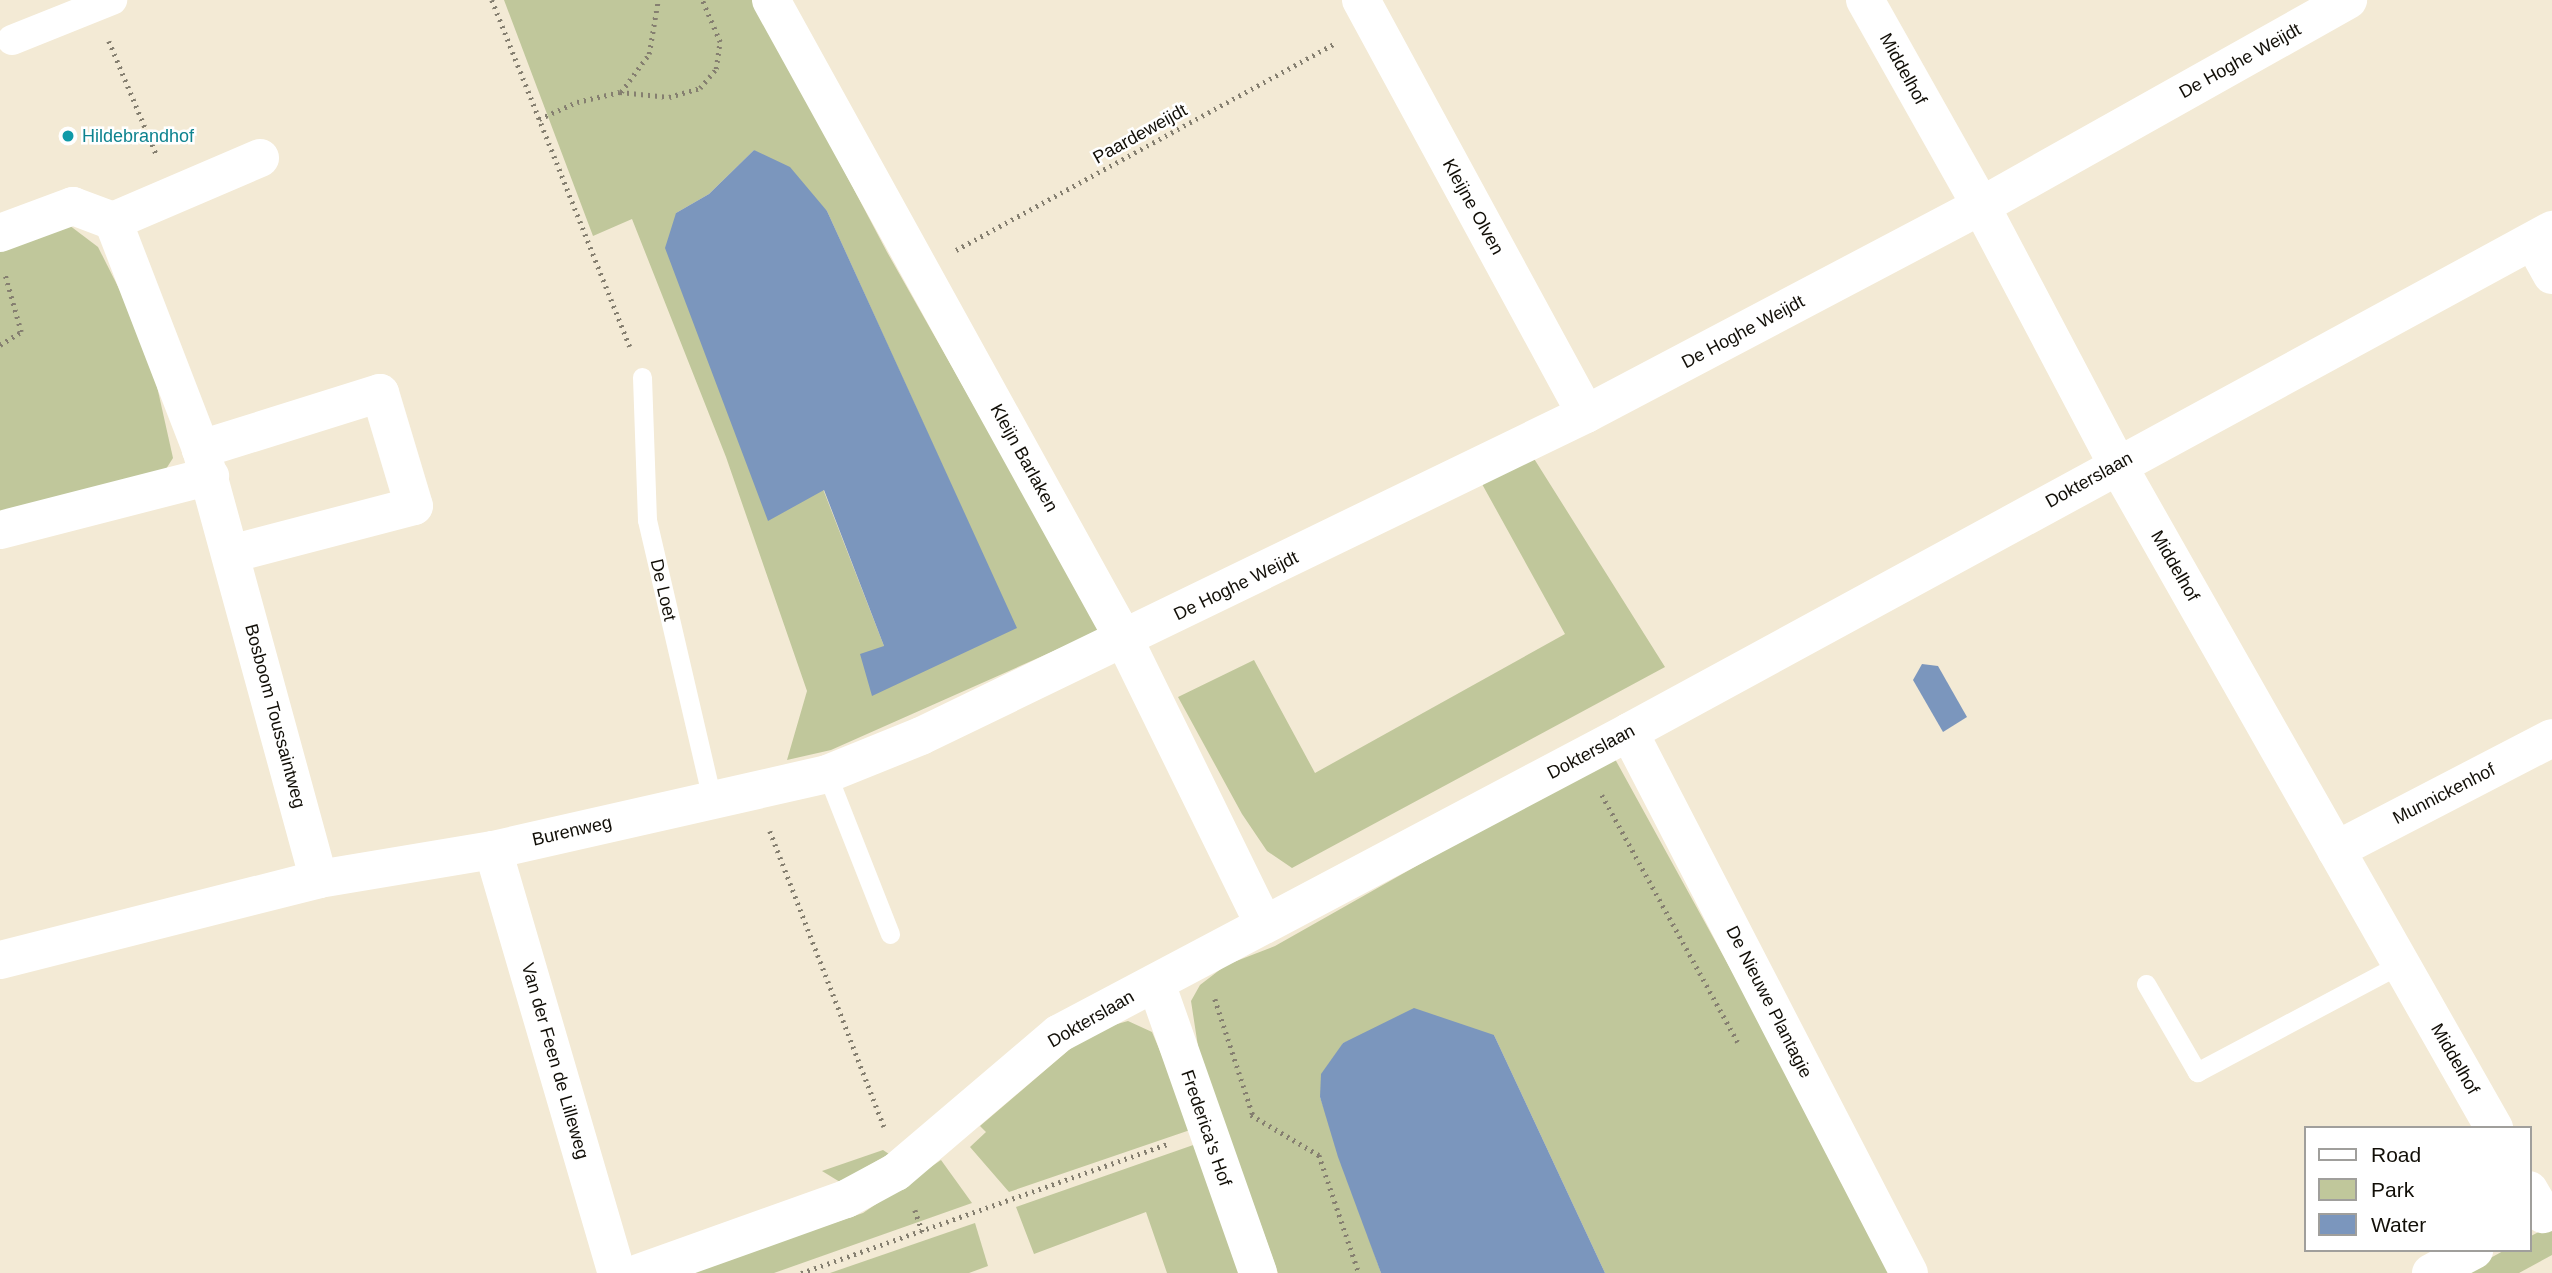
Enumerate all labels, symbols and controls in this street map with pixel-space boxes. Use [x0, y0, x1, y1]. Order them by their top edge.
street label: De Hoghe Weijdt [2175, 19, 2305, 103]
street label: Middelhof [1875, 30, 1931, 108]
street label: Paardeweijdt [1089, 99, 1191, 169]
place label: Hildebrandhof [82, 125, 194, 147]
marker: Hildebrandhof [60, 128, 76, 144]
street label: Kleijne Olven [1438, 155, 1508, 259]
street label: De Hoghe Weijdt [1678, 291, 1808, 373]
street label: Kleijn Barlaken [985, 400, 1063, 516]
street label: Dokterslaan [2042, 447, 2136, 513]
street label: Middelhof [2146, 527, 2204, 605]
street label: De Hoghe Weijdt [1170, 547, 1302, 625]
street label: De Loet [645, 557, 681, 623]
street label: Bosboom Toussaintweg [240, 621, 310, 811]
street label: Dokterslaan [1544, 720, 1638, 784]
street label: Munnickenhof [2389, 759, 2499, 829]
street label: Burenweg [530, 811, 614, 851]
street label: De Nieuwe Plantagie [1721, 922, 1817, 1082]
street label: Van der Feen de Lilleweg [517, 961, 593, 1161]
street label: Dokterslaan [1044, 986, 1138, 1052]
street label: Middelhof [2426, 1020, 2484, 1098]
street label: Frederica's Hof [1176, 1067, 1236, 1189]
legend [2304, 1126, 2531, 1252]
text: Road [2371, 1143, 2421, 1166]
text: Park [2371, 1178, 2414, 1201]
text: Water [2371, 1213, 2426, 1236]

